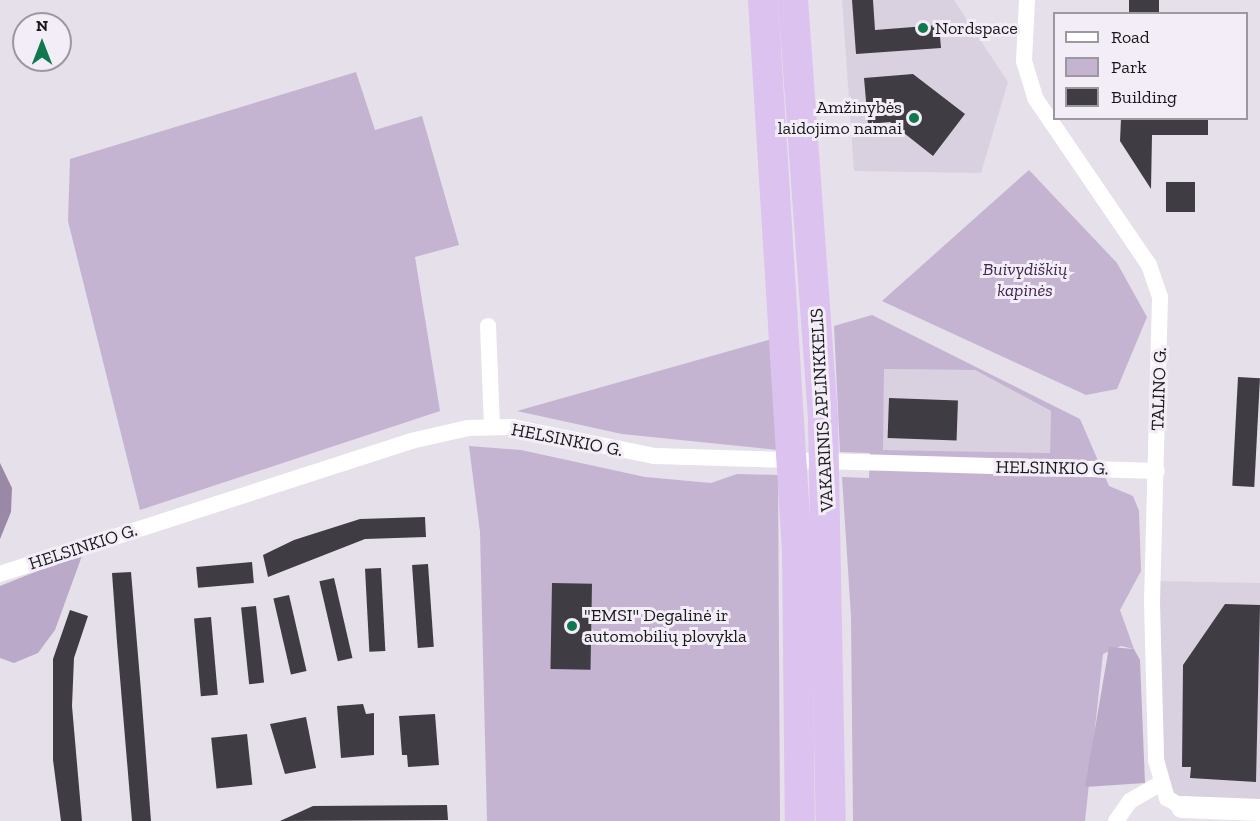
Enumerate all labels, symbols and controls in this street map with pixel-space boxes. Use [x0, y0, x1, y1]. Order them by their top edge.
north arrow [12, 12, 72, 72]
legend [1053, 12, 1248, 120]
text: N [36, 16, 48, 35]
place label: Nordspace [935, 17, 1018, 39]
marker: Nordspace [916, 21, 930, 35]
text: Road [1111, 26, 1150, 48]
text: Park [1111, 56, 1147, 78]
text: Building [1111, 86, 1177, 108]
place label: Amžinybės laidojimo namai [778, 97, 902, 140]
marker: Amžinybės laidojimo namai [907, 111, 921, 125]
park label: Buivydiškių kapinės [983, 259, 1067, 302]
street label: VAKARINIS APLINKKELIS [806, 307, 838, 513]
street label: TALINO G. [1147, 347, 1171, 431]
street label: HELSINKIO G. [509, 419, 625, 461]
street label: HELSINKIO G. [995, 456, 1109, 480]
street label: HELSINKIO G. [26, 519, 140, 575]
place label: "EMSI" Degalinė ir automobilių plovykla [584, 605, 747, 648]
marker: "EMSI" Degalinė ir automobilių plovykla [565, 619, 579, 633]

